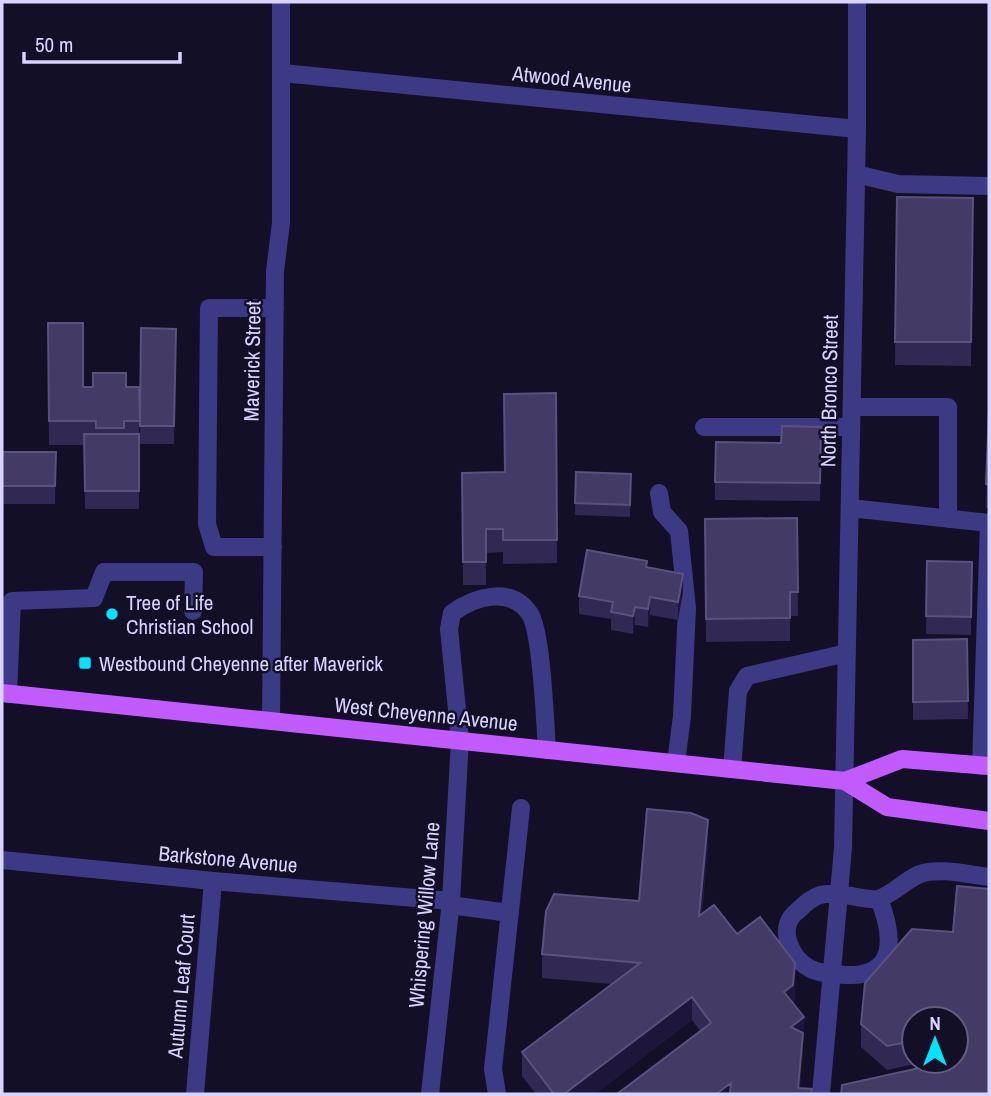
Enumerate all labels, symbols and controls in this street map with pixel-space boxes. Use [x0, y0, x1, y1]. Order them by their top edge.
scale bar [24, 21, 180, 65]
text: 50 m [35, 30, 73, 59]
street label: Atwood Avenue [510, 58, 633, 100]
street label: Maverick Street [236, 300, 268, 422]
street label: North Bronco Street [813, 314, 845, 467]
place label: Tree of Life Christian School [126, 588, 253, 641]
marker: Tree of Life Christian School [104, 606, 120, 622]
place label: Westbound Cheyenne after Maverick [99, 649, 383, 678]
marker: Westbound Cheyenne after Maverick [77, 655, 93, 671]
street label: West Cheyenne Avenue [333, 690, 519, 738]
street label: Whispering Willow Lane [401, 821, 447, 1009]
street label: Barkstone Avenue [157, 838, 299, 880]
street label: Autumn Leaf Court [160, 913, 202, 1060]
north arrow [900, 1005, 970, 1075]
text: N [929, 1010, 941, 1036]

